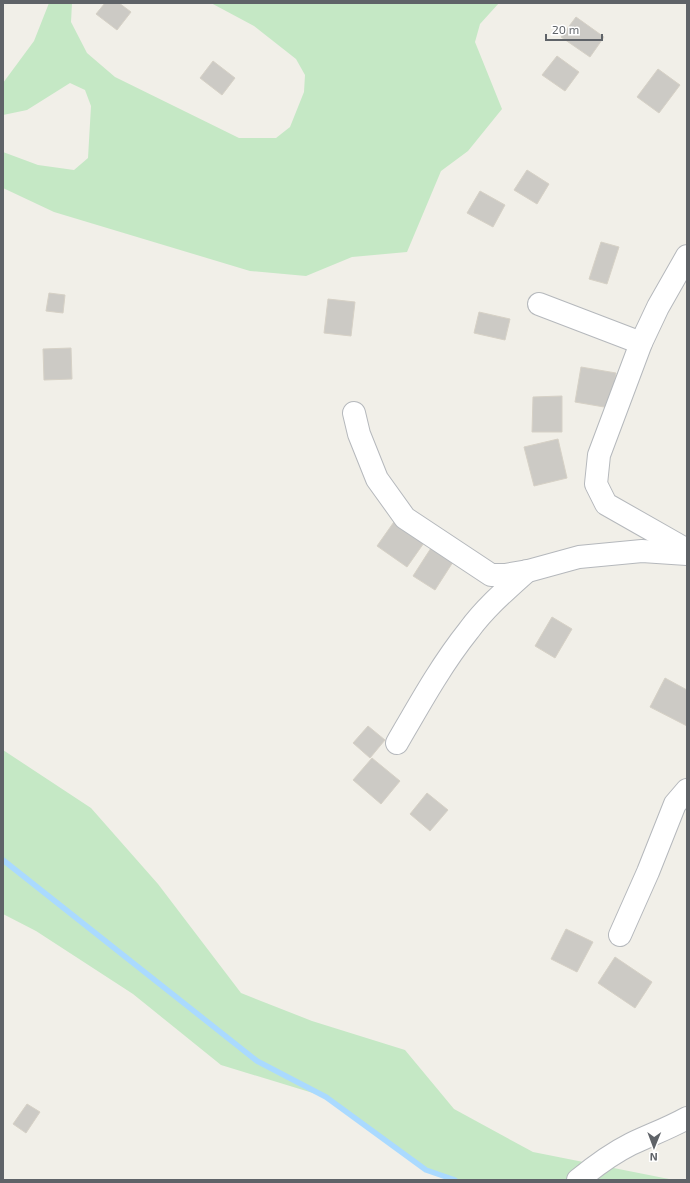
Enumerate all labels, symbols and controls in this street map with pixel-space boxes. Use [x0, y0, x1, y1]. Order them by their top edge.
scale bar [546, 16, 602, 42]
text: 20 m [552, 22, 579, 36]
north arrow [634, 1127, 674, 1167]
text: N [650, 1151, 658, 1164]

